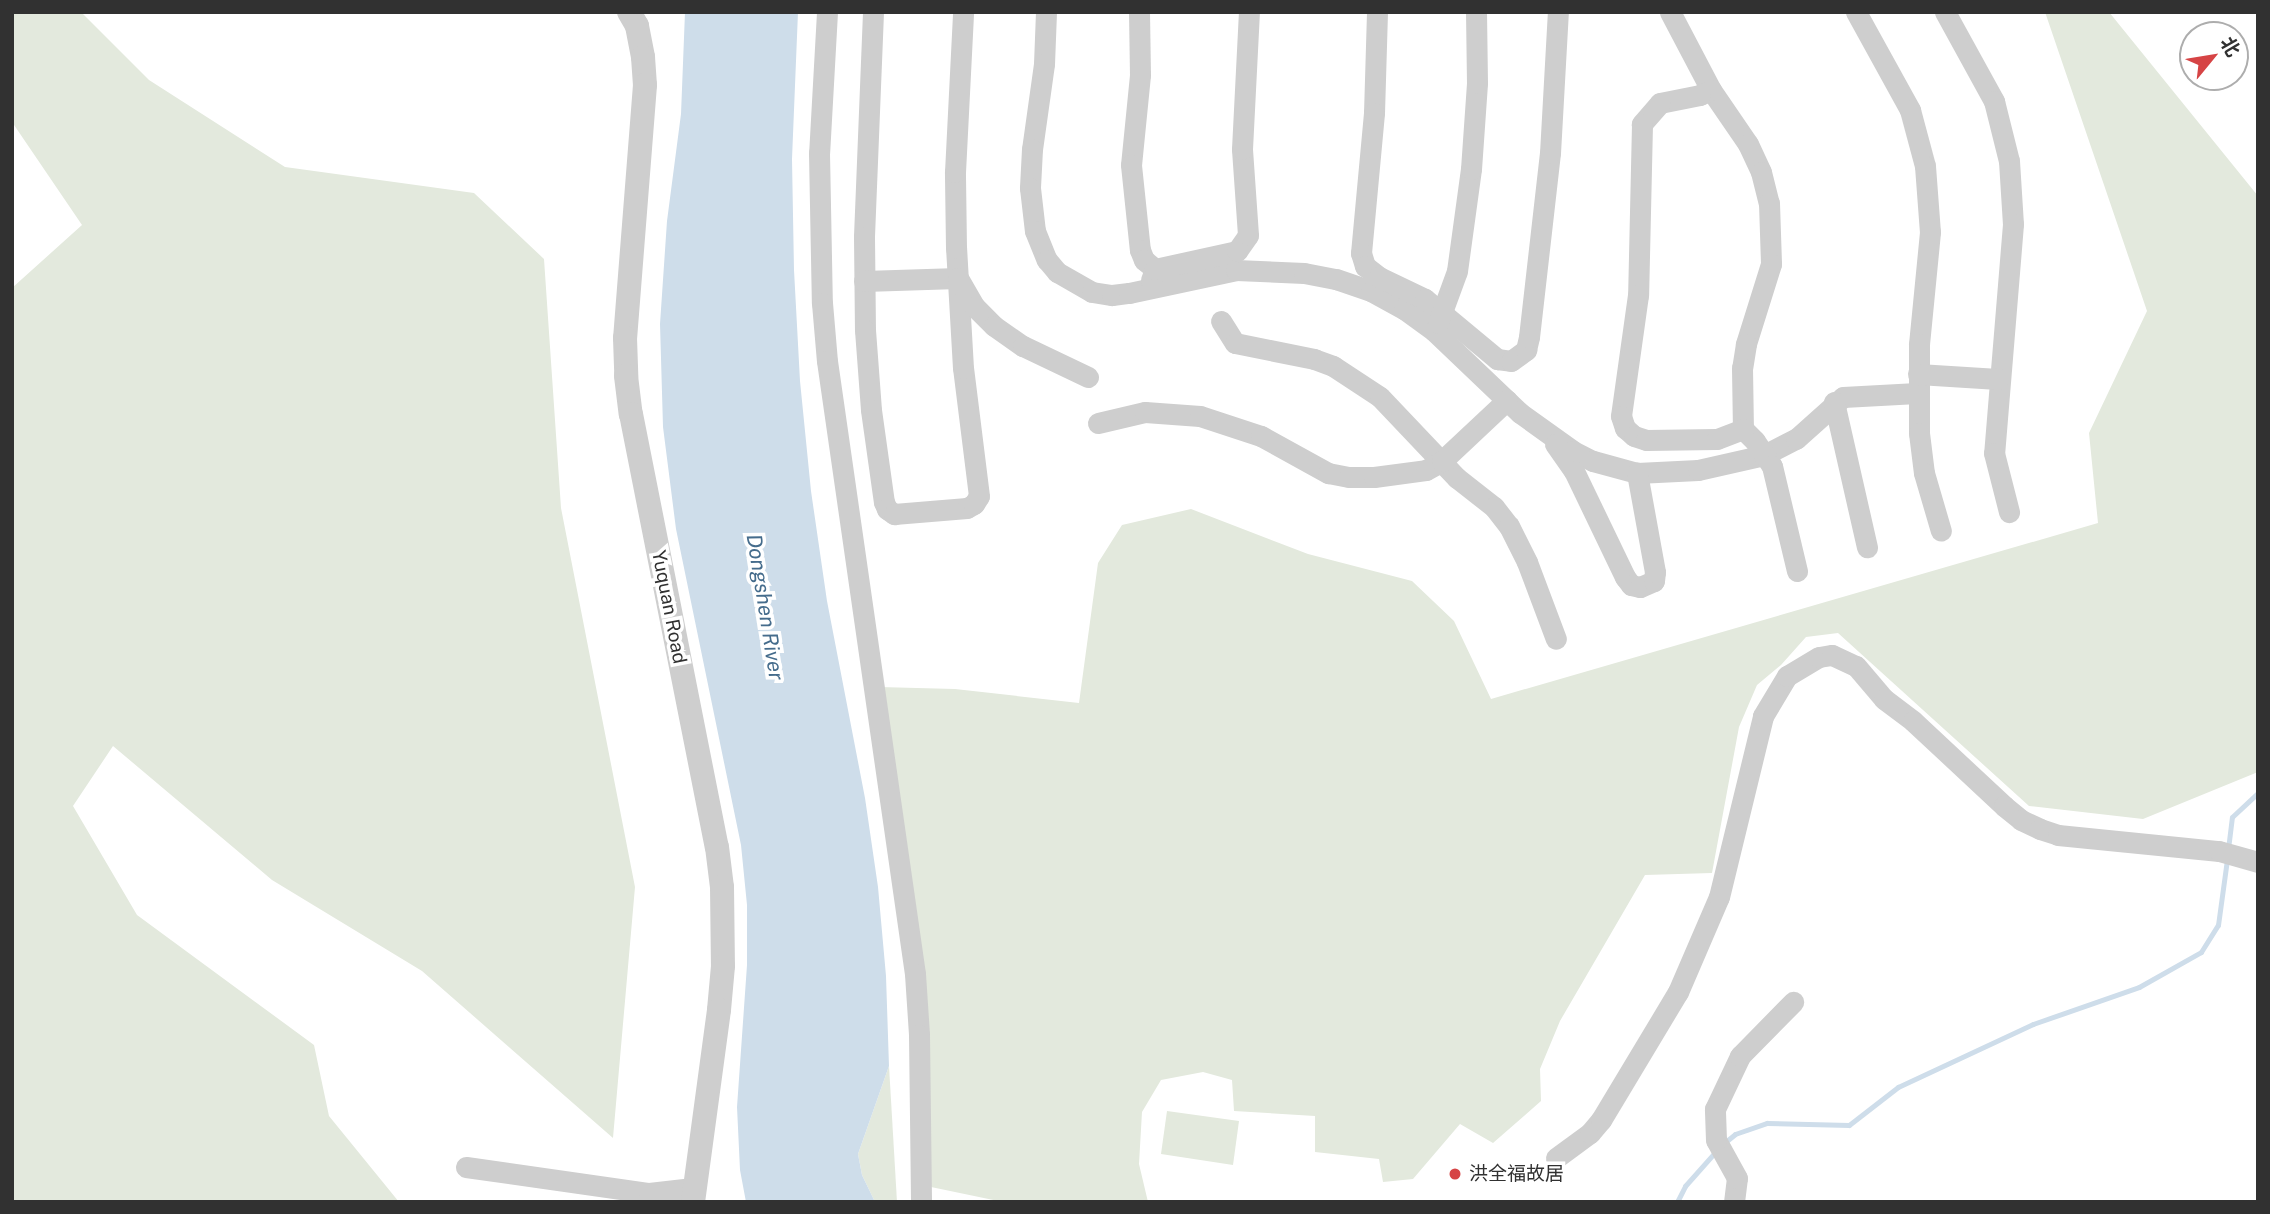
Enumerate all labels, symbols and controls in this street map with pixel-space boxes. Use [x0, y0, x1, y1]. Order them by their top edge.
north arrow [2179, 21, 2249, 91]
text: 北 [2216, 33, 2245, 60]
water label: Dongshen River [741, 532, 789, 682]
street label: Yuquan Road [647, 548, 691, 666]
place label: 洪全福故居 [1469, 1163, 1564, 1185]
marker: 洪全福故居 [1447, 1166, 1463, 1182]

